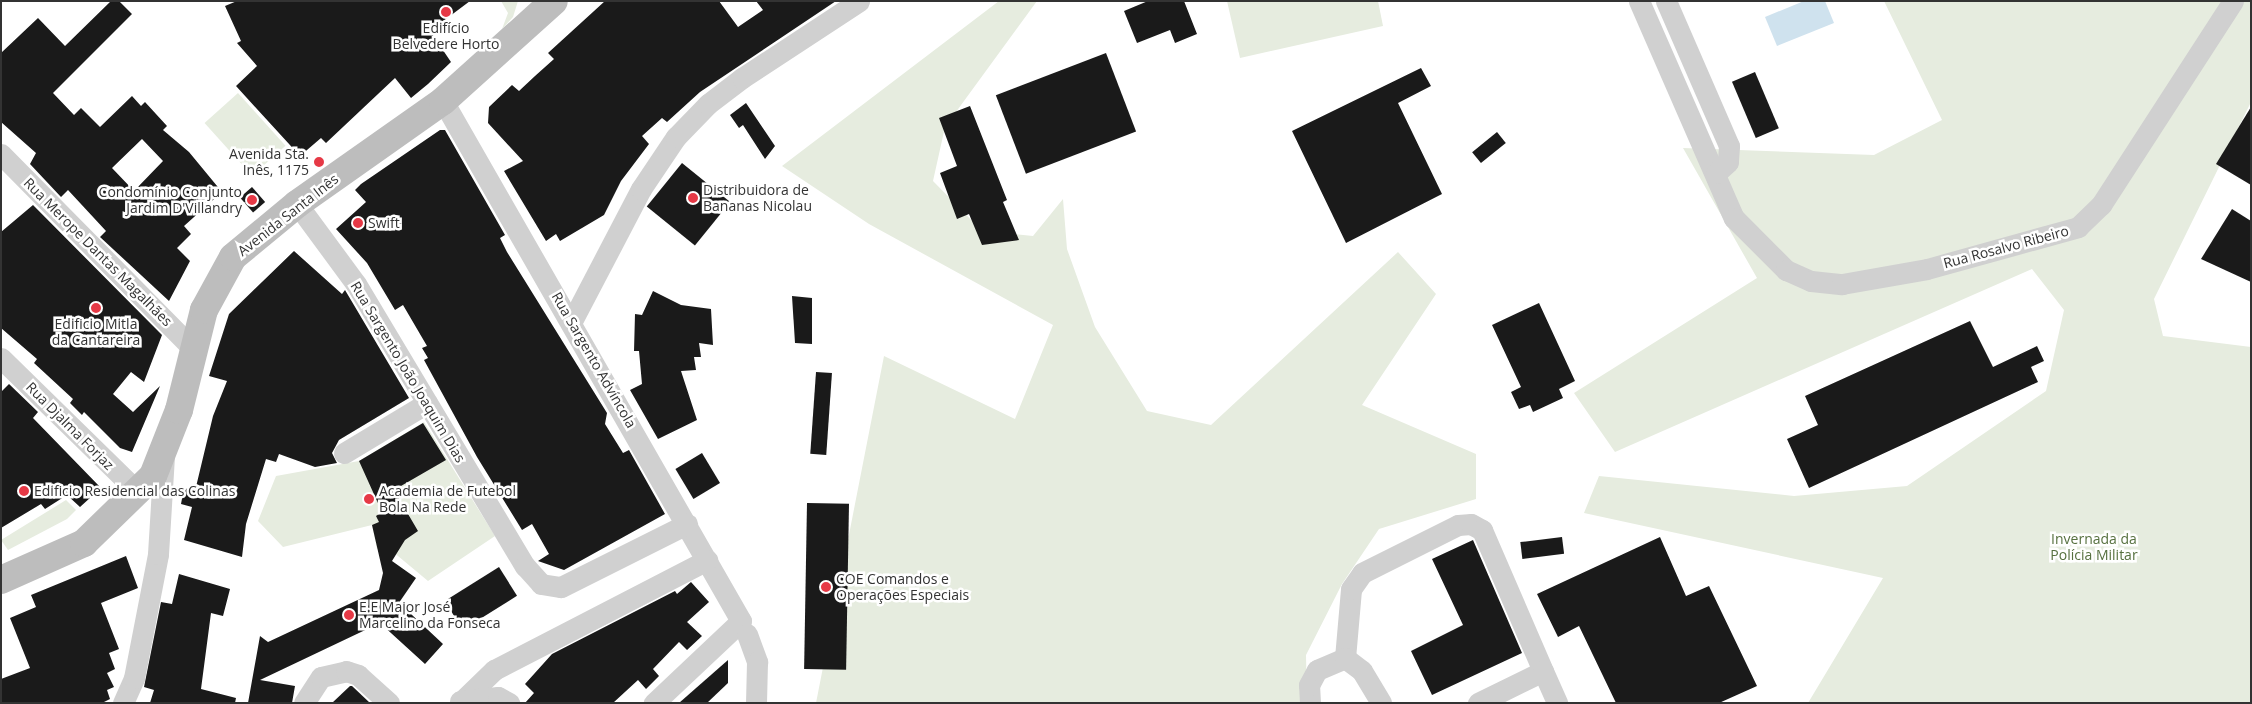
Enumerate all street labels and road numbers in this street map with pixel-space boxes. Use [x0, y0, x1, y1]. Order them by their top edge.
street label: Avenida Santa Inês [234, 170, 342, 260]
street label: Rua Merope Dantas Magalhães [20, 174, 176, 330]
street label: Rua Rosalvo Ribeiro [1942, 222, 2070, 272]
street label: Rua Sargento João Joaquim Dias [347, 278, 469, 466]
street label: Rua Sargento Advíncola [548, 289, 640, 431]
street label: Rua Djalma Forjaz [23, 379, 117, 473]

